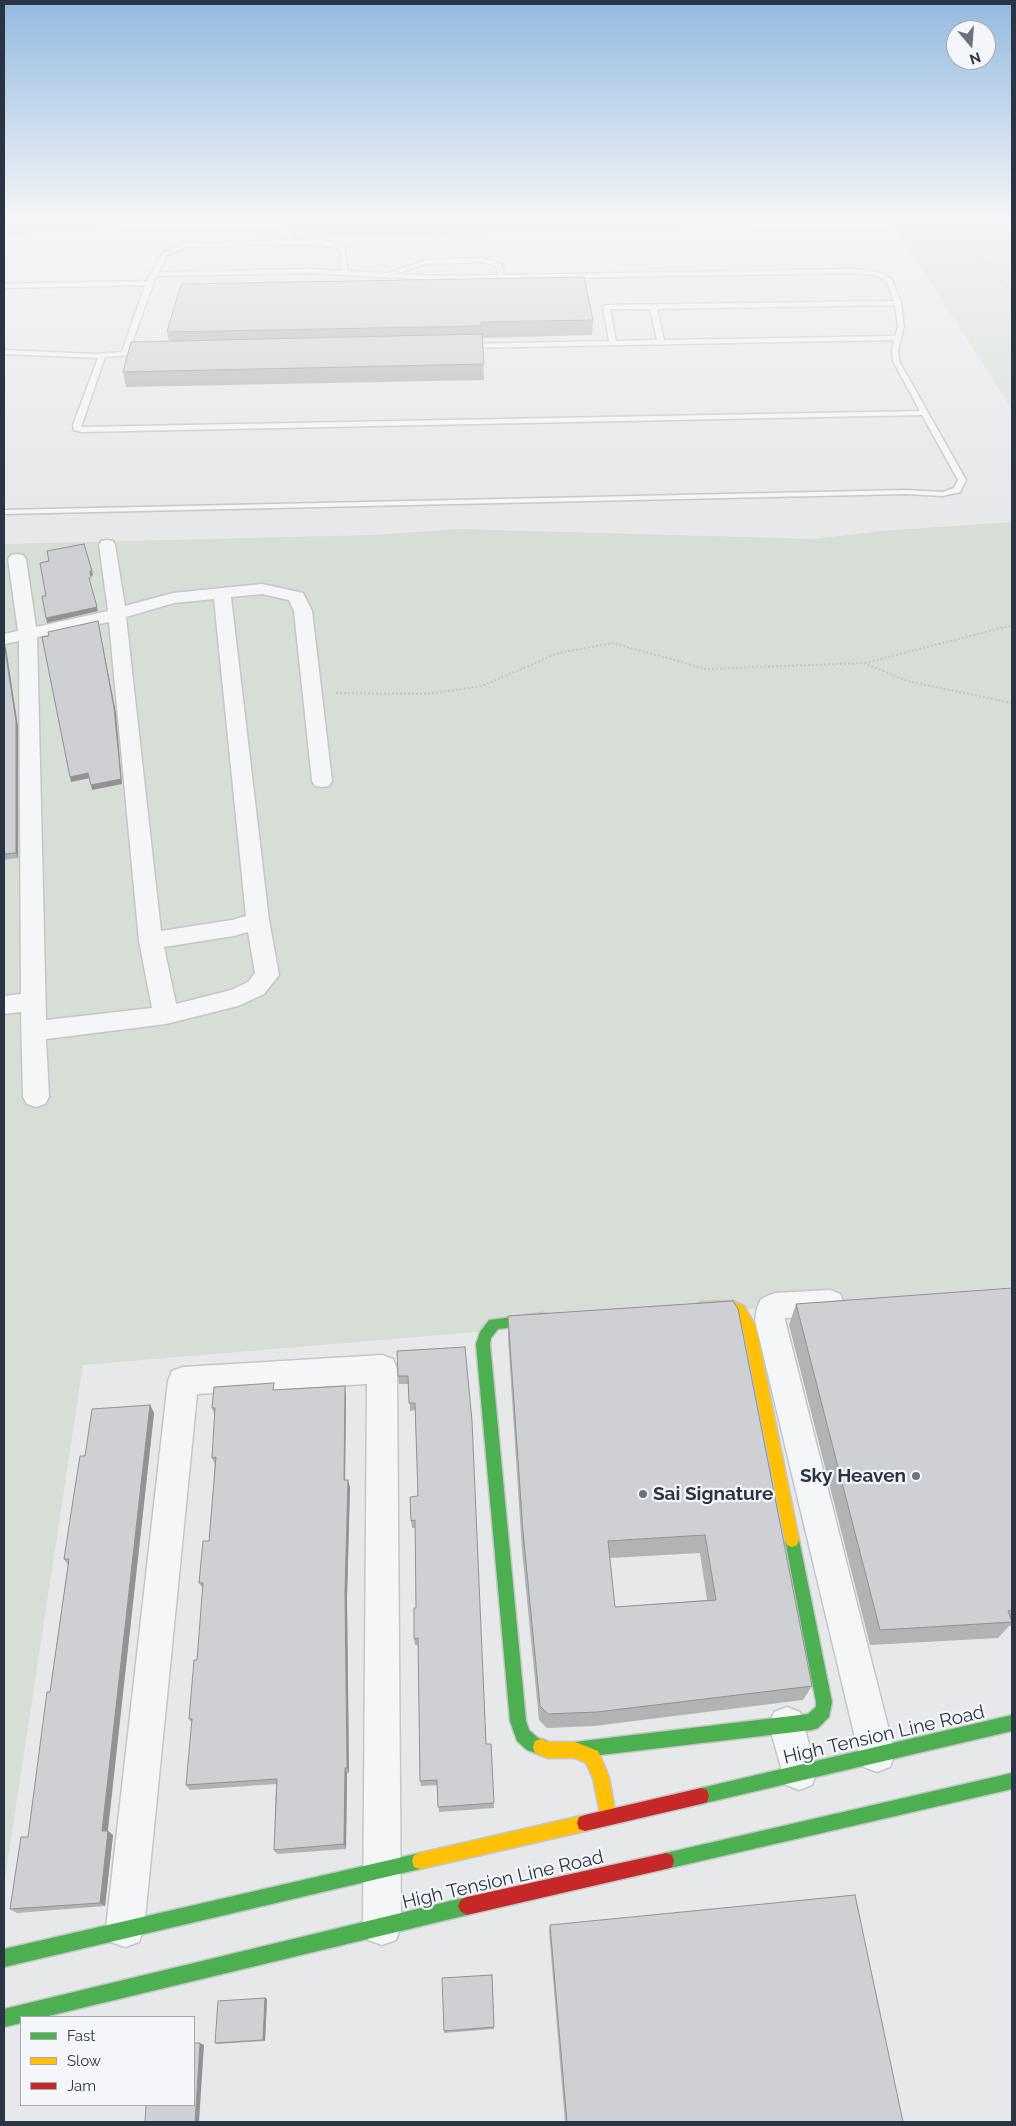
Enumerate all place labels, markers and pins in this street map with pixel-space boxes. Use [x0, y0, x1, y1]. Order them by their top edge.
place label: Sky Heaven [800, 1465, 906, 1487]
marker: Sky Heaven [910, 1470, 922, 1482]
place label: Sai Signature [653, 1483, 773, 1505]
marker: Sai Signature [637, 1488, 649, 1500]

